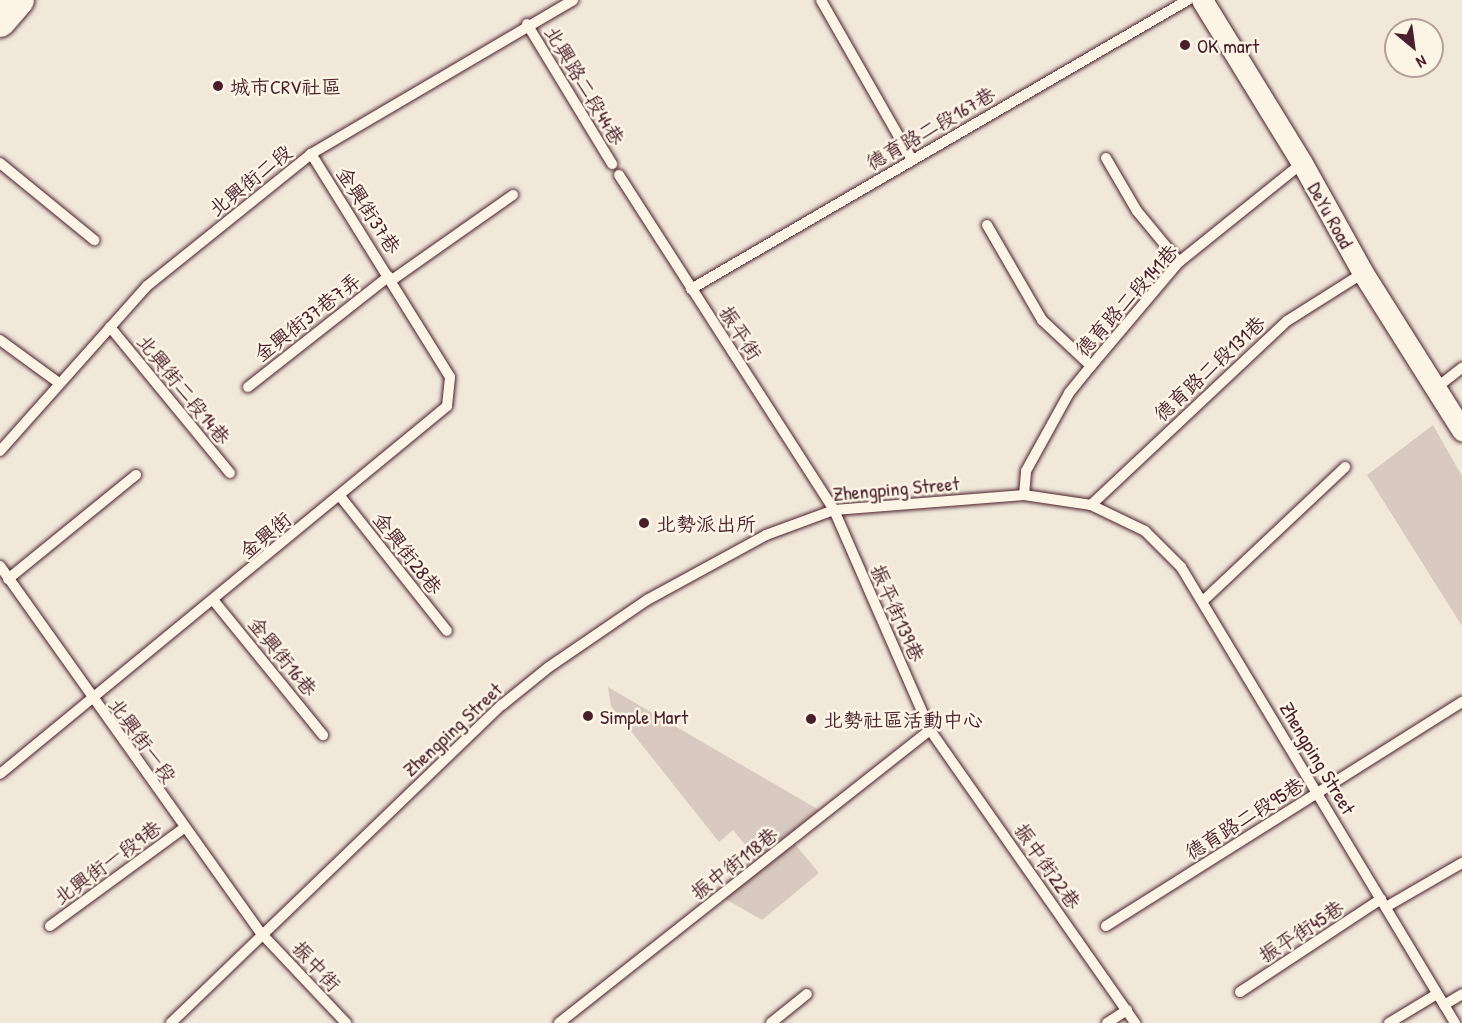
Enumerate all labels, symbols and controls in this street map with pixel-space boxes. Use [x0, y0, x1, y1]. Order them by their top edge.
north arrow [1384, 18, 1444, 78]
street label: 北興路二段44巷 [540, 21, 630, 149]
place label: OK mart [1197, 33, 1259, 57]
marker: OK mart [1178, 38, 1192, 52]
text: N [1413, 50, 1431, 74]
place label: 城市CRV社區 [230, 74, 341, 98]
marker: 城市CRV社區 [211, 79, 225, 93]
street label: 德育路二段167巷 [861, 81, 999, 175]
street label: 北興街二段 [204, 139, 296, 221]
street label: 金興街37巷 [332, 162, 406, 258]
street label: DeYu Road [1303, 178, 1359, 252]
street label: 德育路二段141巷 [1070, 239, 1182, 361]
street label: 金興街37巷7弄 [249, 268, 365, 366]
street label: 振平街 [715, 301, 767, 365]
street label: 德育路二段131巷 [1148, 310, 1270, 426]
street label: 北興街二段14巷 [132, 329, 236, 449]
street label: Zhengping Street [832, 471, 960, 505]
street label: 金興街 [234, 507, 296, 563]
street label: 金興街28巷 [368, 507, 448, 599]
place label: 北勢派出所 [656, 511, 756, 535]
marker: 北勢派出所 [637, 516, 651, 530]
street label: 振平街139巷 [866, 561, 930, 665]
street label: 金興街16巷 [244, 611, 322, 701]
street label: Zhengping Street [398, 677, 506, 781]
street label: 北興街一段 [104, 692, 182, 788]
street label: Zhengping Street [1275, 698, 1361, 818]
place label: Simple Mart [600, 704, 688, 728]
place label: 北勢社區活動中心 [823, 707, 983, 731]
marker: Simple Mart [581, 709, 595, 723]
marker: 北勢社區活動中心 [804, 712, 818, 726]
street label: 德育路二段95巷 [1180, 772, 1308, 864]
street label: 北興街一段9巷 [48, 815, 166, 909]
street label: 振中街22巷 [1010, 819, 1086, 913]
street label: 振中街118巷 [686, 822, 782, 904]
street label: 振平街45巷 [1254, 895, 1348, 967]
street label: 振中街 [288, 936, 346, 996]

